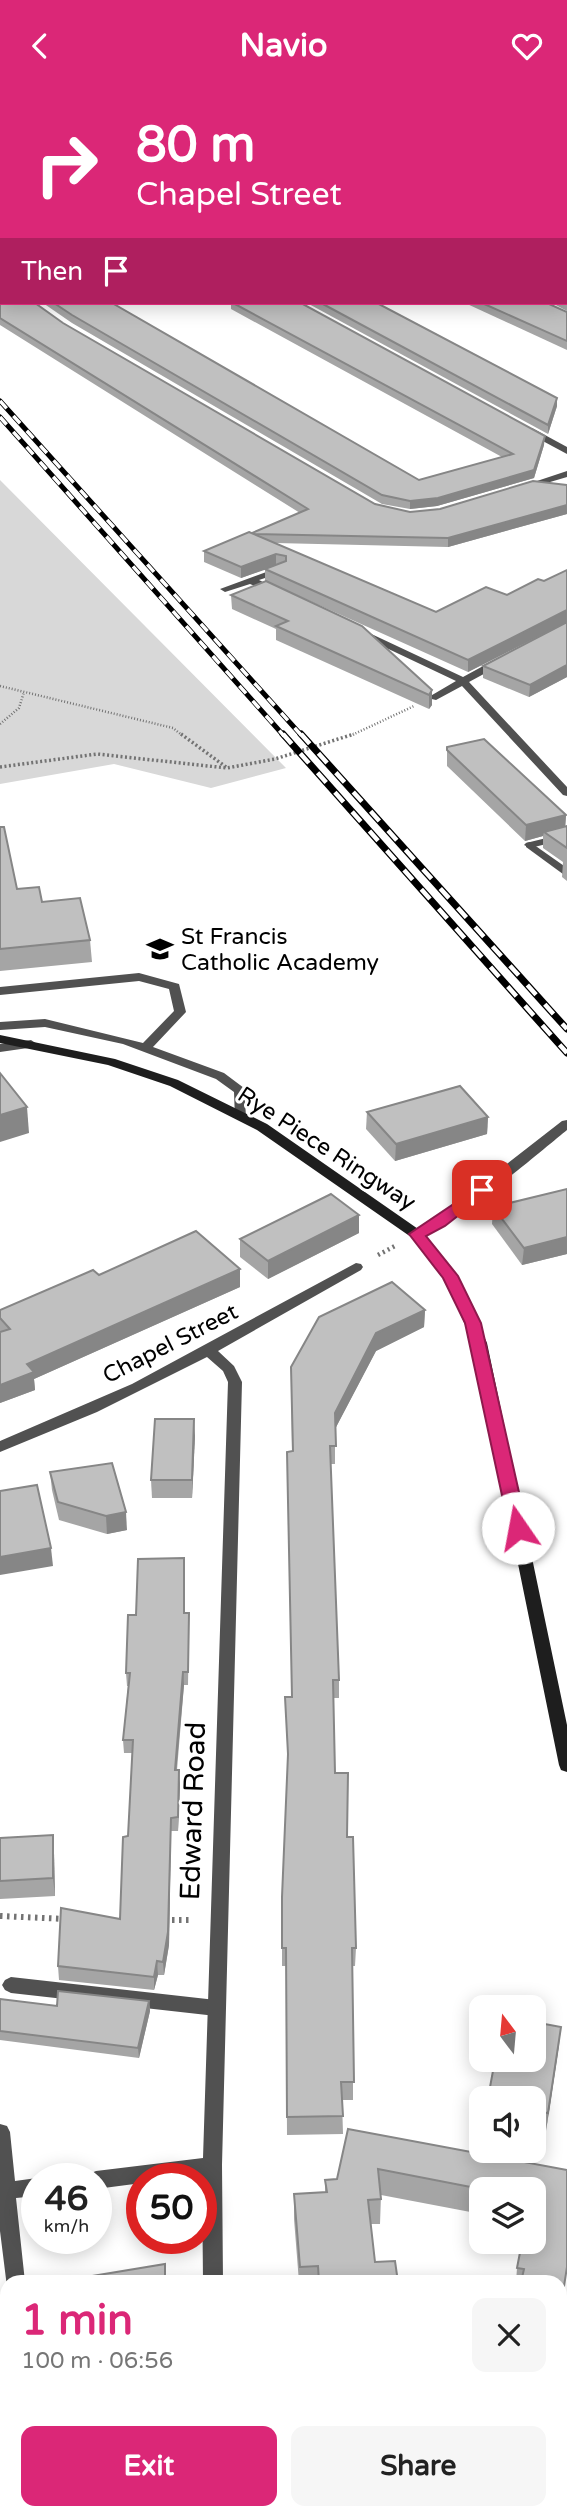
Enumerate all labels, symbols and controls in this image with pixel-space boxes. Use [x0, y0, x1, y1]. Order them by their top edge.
icon: back [21, 27, 59, 65]
text: Navio [240, 27, 327, 65]
icon: heart [508, 27, 546, 65]
text: 80 m [136, 116, 255, 175]
icon: right [21, 119, 112, 210]
text: Chapel Street [136, 176, 342, 214]
icon: arrive [97, 252, 135, 290]
text: Then [21, 256, 83, 287]
place label: St Francis Catholic Academy [181, 923, 379, 977]
school or university icon: St Francis Catholic Academy [145, 934, 175, 964]
street label: Rye Piece Ringway [232, 1081, 421, 1217]
pin [452, 1160, 512, 1220]
icon: arrive [463, 1171, 501, 1209]
street label: Chapel Street [98, 1298, 243, 1390]
position arrow [481, 1491, 555, 1565]
street label: Edward Road [173, 1721, 213, 1901]
north arrow [469, 1995, 546, 2072]
map controls [469, 1995, 546, 2254]
button: sound [469, 2086, 546, 2163]
speed limit sign: 50 [126, 2163, 217, 2254]
button: layers [469, 2177, 546, 2254]
text: 46 [45, 2178, 88, 2220]
text: km/h [44, 2215, 89, 2237]
text: 1 min [21, 2295, 133, 2346]
button: close [472, 2298, 546, 2372]
text: 100 m · 06:56 [21, 2347, 173, 2375]
button: Exit [21, 2426, 277, 2506]
button: Share [291, 2426, 546, 2506]

